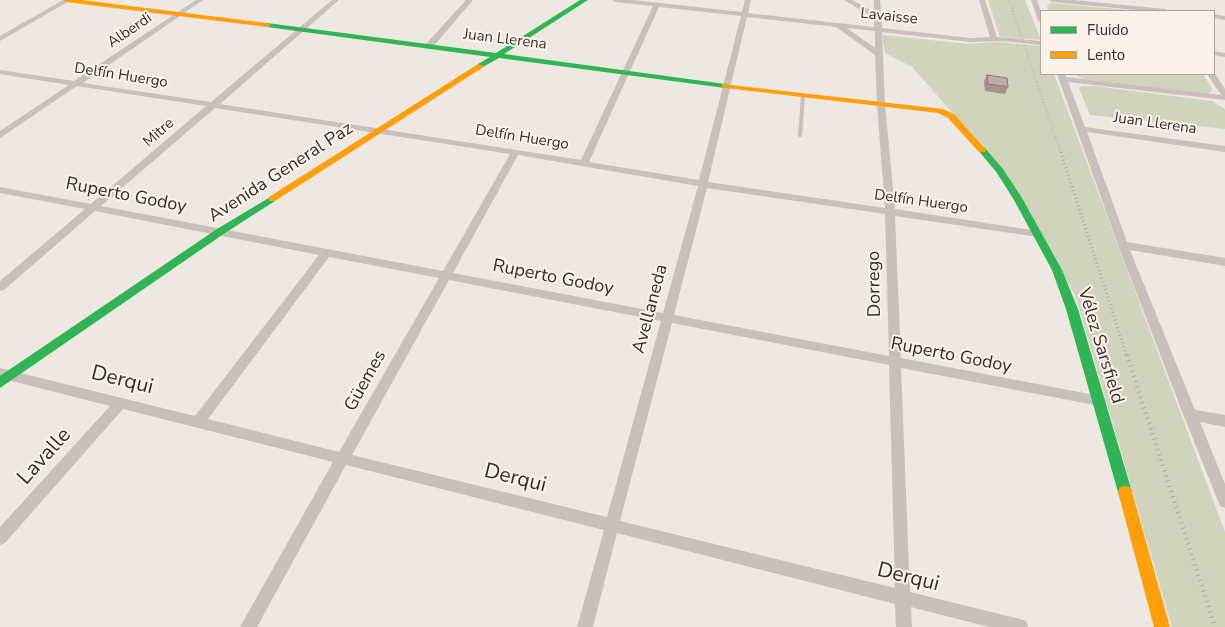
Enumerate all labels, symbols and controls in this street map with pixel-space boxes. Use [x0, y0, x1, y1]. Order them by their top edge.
street label: Lavaisse [859, 5, 919, 29]
street label: Alberdi [104, 10, 156, 52]
legend [1040, 10, 1215, 75]
text: Fluido [1087, 20, 1129, 40]
street label: Juan Llerena [462, 26, 548, 54]
text: Lento [1087, 45, 1125, 65]
street label: Delfín Huergo [73, 60, 169, 92]
street label: Juan Llerena [1112, 109, 1198, 139]
street label: Mitre [140, 115, 178, 151]
street label: Avenida General Paz [205, 118, 357, 228]
street label: Delfín Huergo [474, 122, 570, 154]
street label: Ruperto Godoy [64, 174, 188, 218]
street label: Delfín Huergo [873, 187, 969, 217]
street label: Dorrego [864, 251, 886, 317]
street label: Ruperto Godoy [491, 256, 615, 300]
street label: Avellaneda [629, 262, 673, 356]
street label: Vélez Sarsfield [1072, 286, 1128, 406]
street label: Ruperto Godoy [889, 334, 1013, 378]
street label: Güemes [340, 347, 392, 415]
street label: Derqui [88, 361, 156, 401]
street label: Lavalle [13, 423, 77, 491]
street label: Derqui [481, 459, 549, 499]
street label: Derqui [874, 558, 942, 598]

